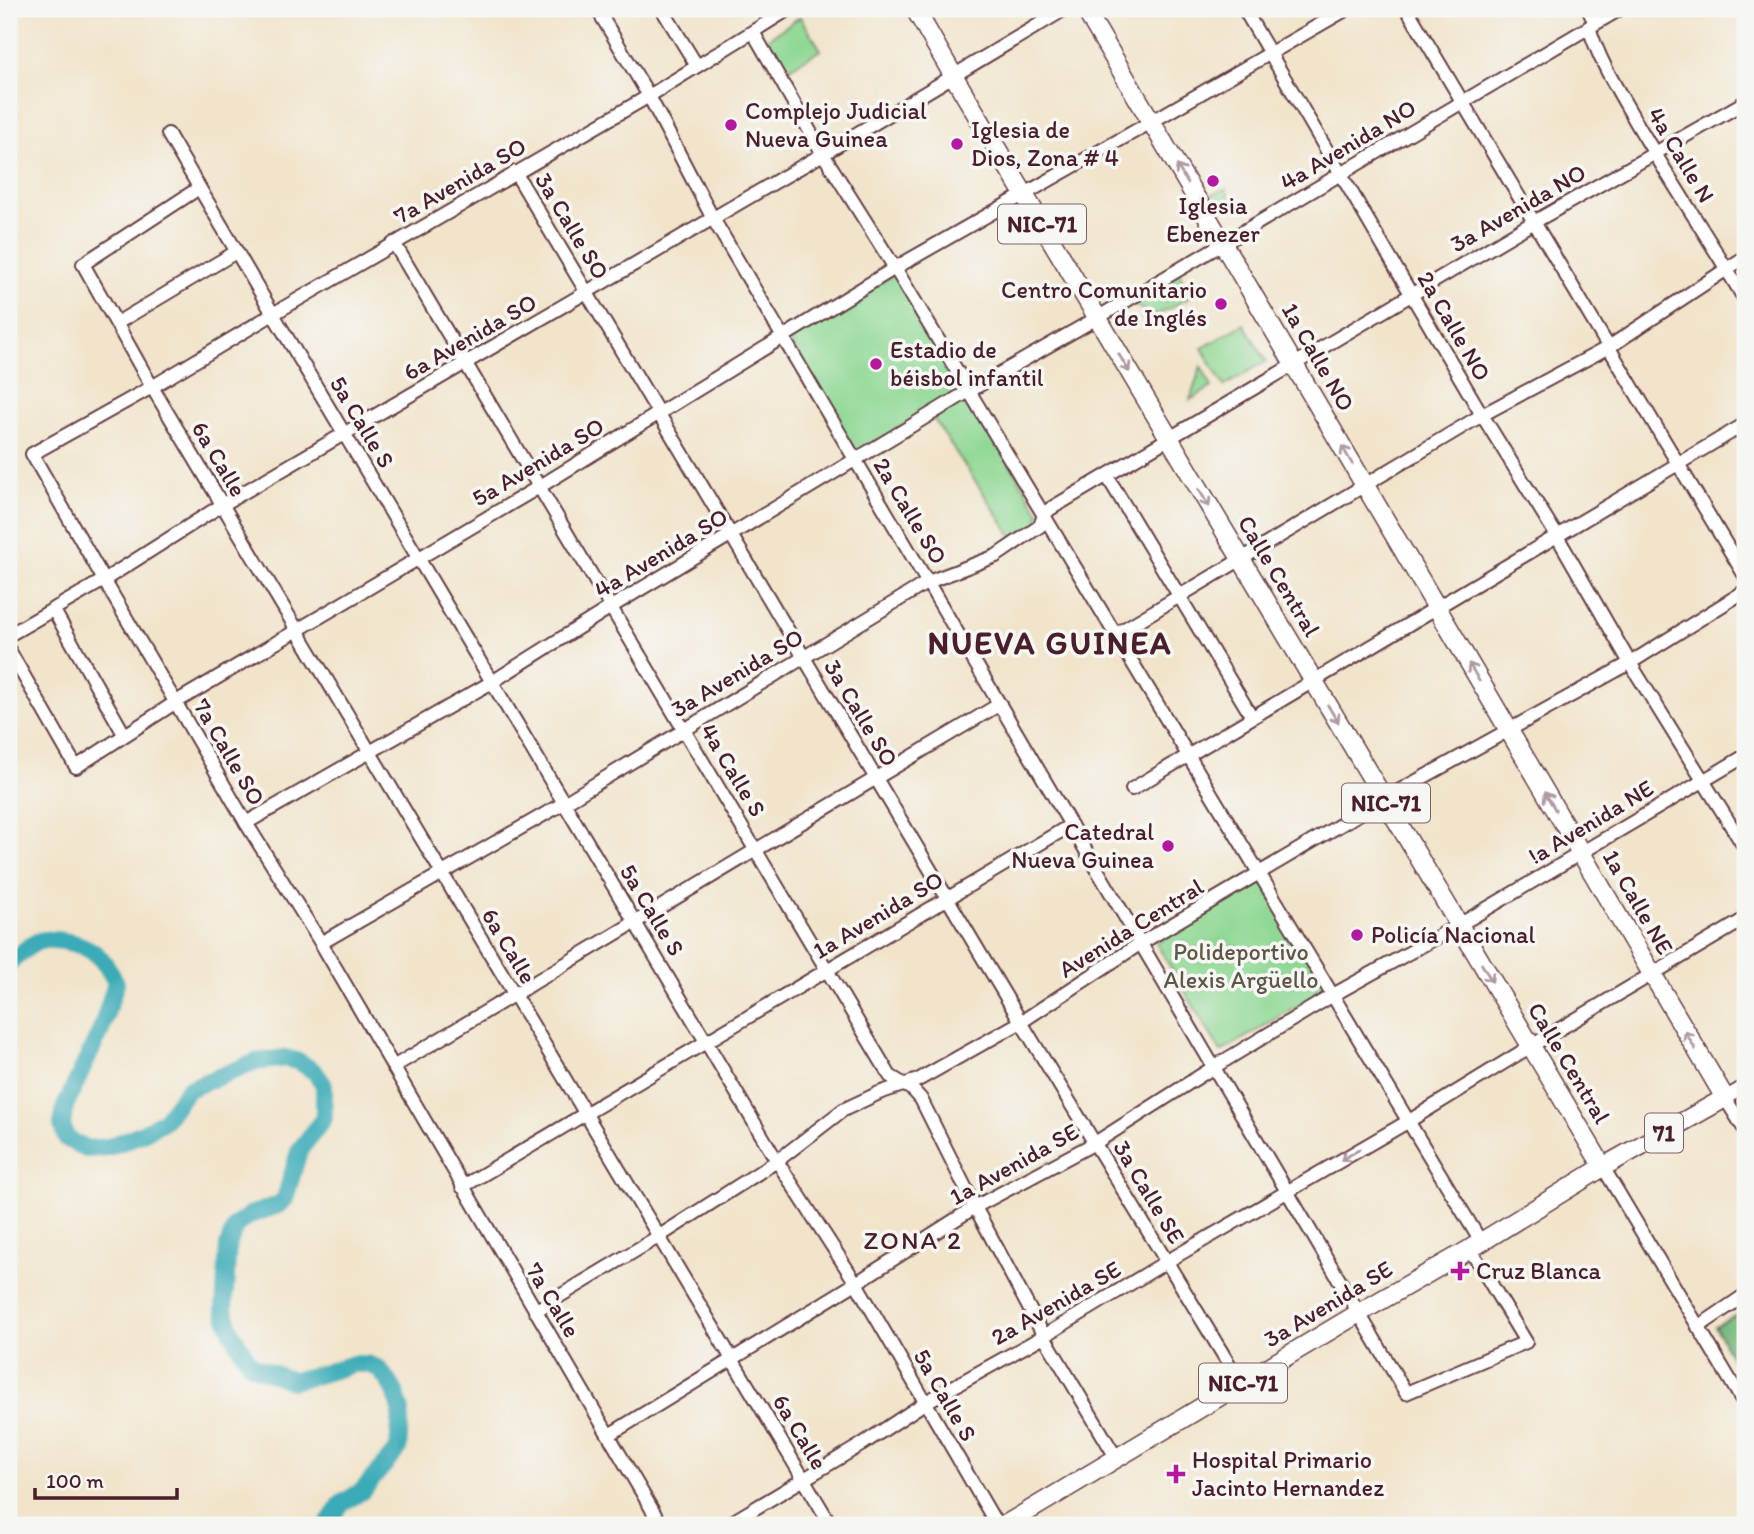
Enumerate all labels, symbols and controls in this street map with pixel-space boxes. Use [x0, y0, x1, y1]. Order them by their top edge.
street label: 4a Avenida NO [1275, 93, 1421, 196]
place label: Complejo Judicial Nueva Guinea [745, 96, 927, 153]
street label: 4a Calle N [1642, 102, 1721, 208]
place label: Iglesia de Dios, Zona # 4 [971, 115, 1119, 172]
marker: Complejo Judicial Nueva Guinea [723, 117, 739, 133]
street label: 7a Avenida SO [388, 131, 531, 230]
marker: Iglesia de Dios, Zona # 4 [949, 136, 965, 152]
street label: 3a Avenida NO [1445, 157, 1591, 258]
one-way arrow [1174, 165, 1188, 185]
street label: 3a Calle SO [529, 167, 616, 284]
marker: Iglesia Ebenezer [1205, 173, 1221, 189]
place label: Iglesia Ebenezer [1166, 191, 1260, 248]
road number: NIC-71 [998, 204, 1086, 244]
street label: 2a Calle NO [1411, 266, 1497, 386]
place label: Centro Comunitario de Inglés [1001, 275, 1207, 332]
street label: 6a Avenida SO [398, 287, 541, 386]
marker: Centro Comunitario de Inglés [1213, 296, 1229, 312]
street label: 1a Calle NO [1276, 297, 1361, 416]
place label: Estadio de béisbol infantil [890, 335, 1044, 392]
one-way arrow [1117, 352, 1131, 372]
marker: Estadio de béisbol infantil [868, 356, 884, 372]
street label: 5a Calle S [324, 371, 401, 473]
street label: 5a Avenida SO [467, 411, 609, 512]
street label: 6a Calle [186, 416, 253, 502]
one-way arrow [1339, 445, 1353, 465]
street label: 2a Calle SO [867, 452, 954, 569]
one-way arrow [1198, 487, 1212, 507]
street label: 4a Avenida SO [589, 501, 733, 604]
street label: Calle Central [1232, 510, 1327, 642]
street label: 3a Avenida SO [665, 622, 808, 723]
district label: NUEVA GUINEA [927, 624, 1173, 662]
street label: 3a Calle SO [818, 654, 905, 771]
one-way arrow [1467, 663, 1481, 683]
street label: 7a Calle SO [187, 693, 272, 810]
one-way arrow [1327, 704, 1341, 724]
street label: 4a Calle S [694, 718, 773, 822]
street label: !a Avenida NE [1523, 773, 1659, 870]
road number: NIC-71 [1342, 783, 1430, 822]
one-way arrow [1543, 792, 1557, 812]
place label: Catedral Nueva Guinea [1011, 817, 1154, 874]
marker: Catedral Nueva Guinea [1160, 838, 1176, 854]
street label: 1a Calle NE [1597, 844, 1680, 959]
street label: 5a Calle S [614, 859, 691, 961]
street label: 1a Avenida SO [807, 864, 948, 965]
street label: Avenida Central [1053, 871, 1209, 984]
street label: 6a Calle [476, 903, 543, 989]
place label: Policía Nacional [1371, 920, 1535, 949]
marker: Policía Nacional [1349, 927, 1365, 943]
park label: Polideportivo Alexis Argüello [1164, 937, 1318, 994]
one-way arrow [1480, 963, 1494, 983]
street label: Calle Central [1522, 997, 1617, 1129]
one-way arrow [1683, 1030, 1697, 1050]
road number: 71 [1645, 1114, 1683, 1152]
street label: 1a Avenida SE [944, 1116, 1083, 1211]
street label: 3a Calle SE [1107, 1135, 1192, 1249]
one-way arrow [1340, 1149, 1360, 1163]
district label: ZONA 2 [863, 1224, 963, 1256]
street label: 2a Avenida SE [986, 1254, 1126, 1351]
street label: 3a Avenida SE [1258, 1254, 1397, 1353]
place label: Cruz Blanca [1476, 1256, 1602, 1285]
street label: 7a Calle [520, 1257, 587, 1342]
marker: Cruz Blanca [1450, 1261, 1470, 1281]
street label: 5a Calle S [907, 1343, 983, 1446]
road number: NIC-71 [1199, 1364, 1287, 1402]
street label: 6a Calle [767, 1389, 834, 1475]
place label: Hospital Primario Jacinto Hernandez [1192, 1445, 1384, 1502]
scale bar [35, 1457, 177, 1501]
marker: Hospital Primario Jacinto Hernandez [1166, 1464, 1186, 1484]
text: 100 m [46, 1468, 104, 1493]

